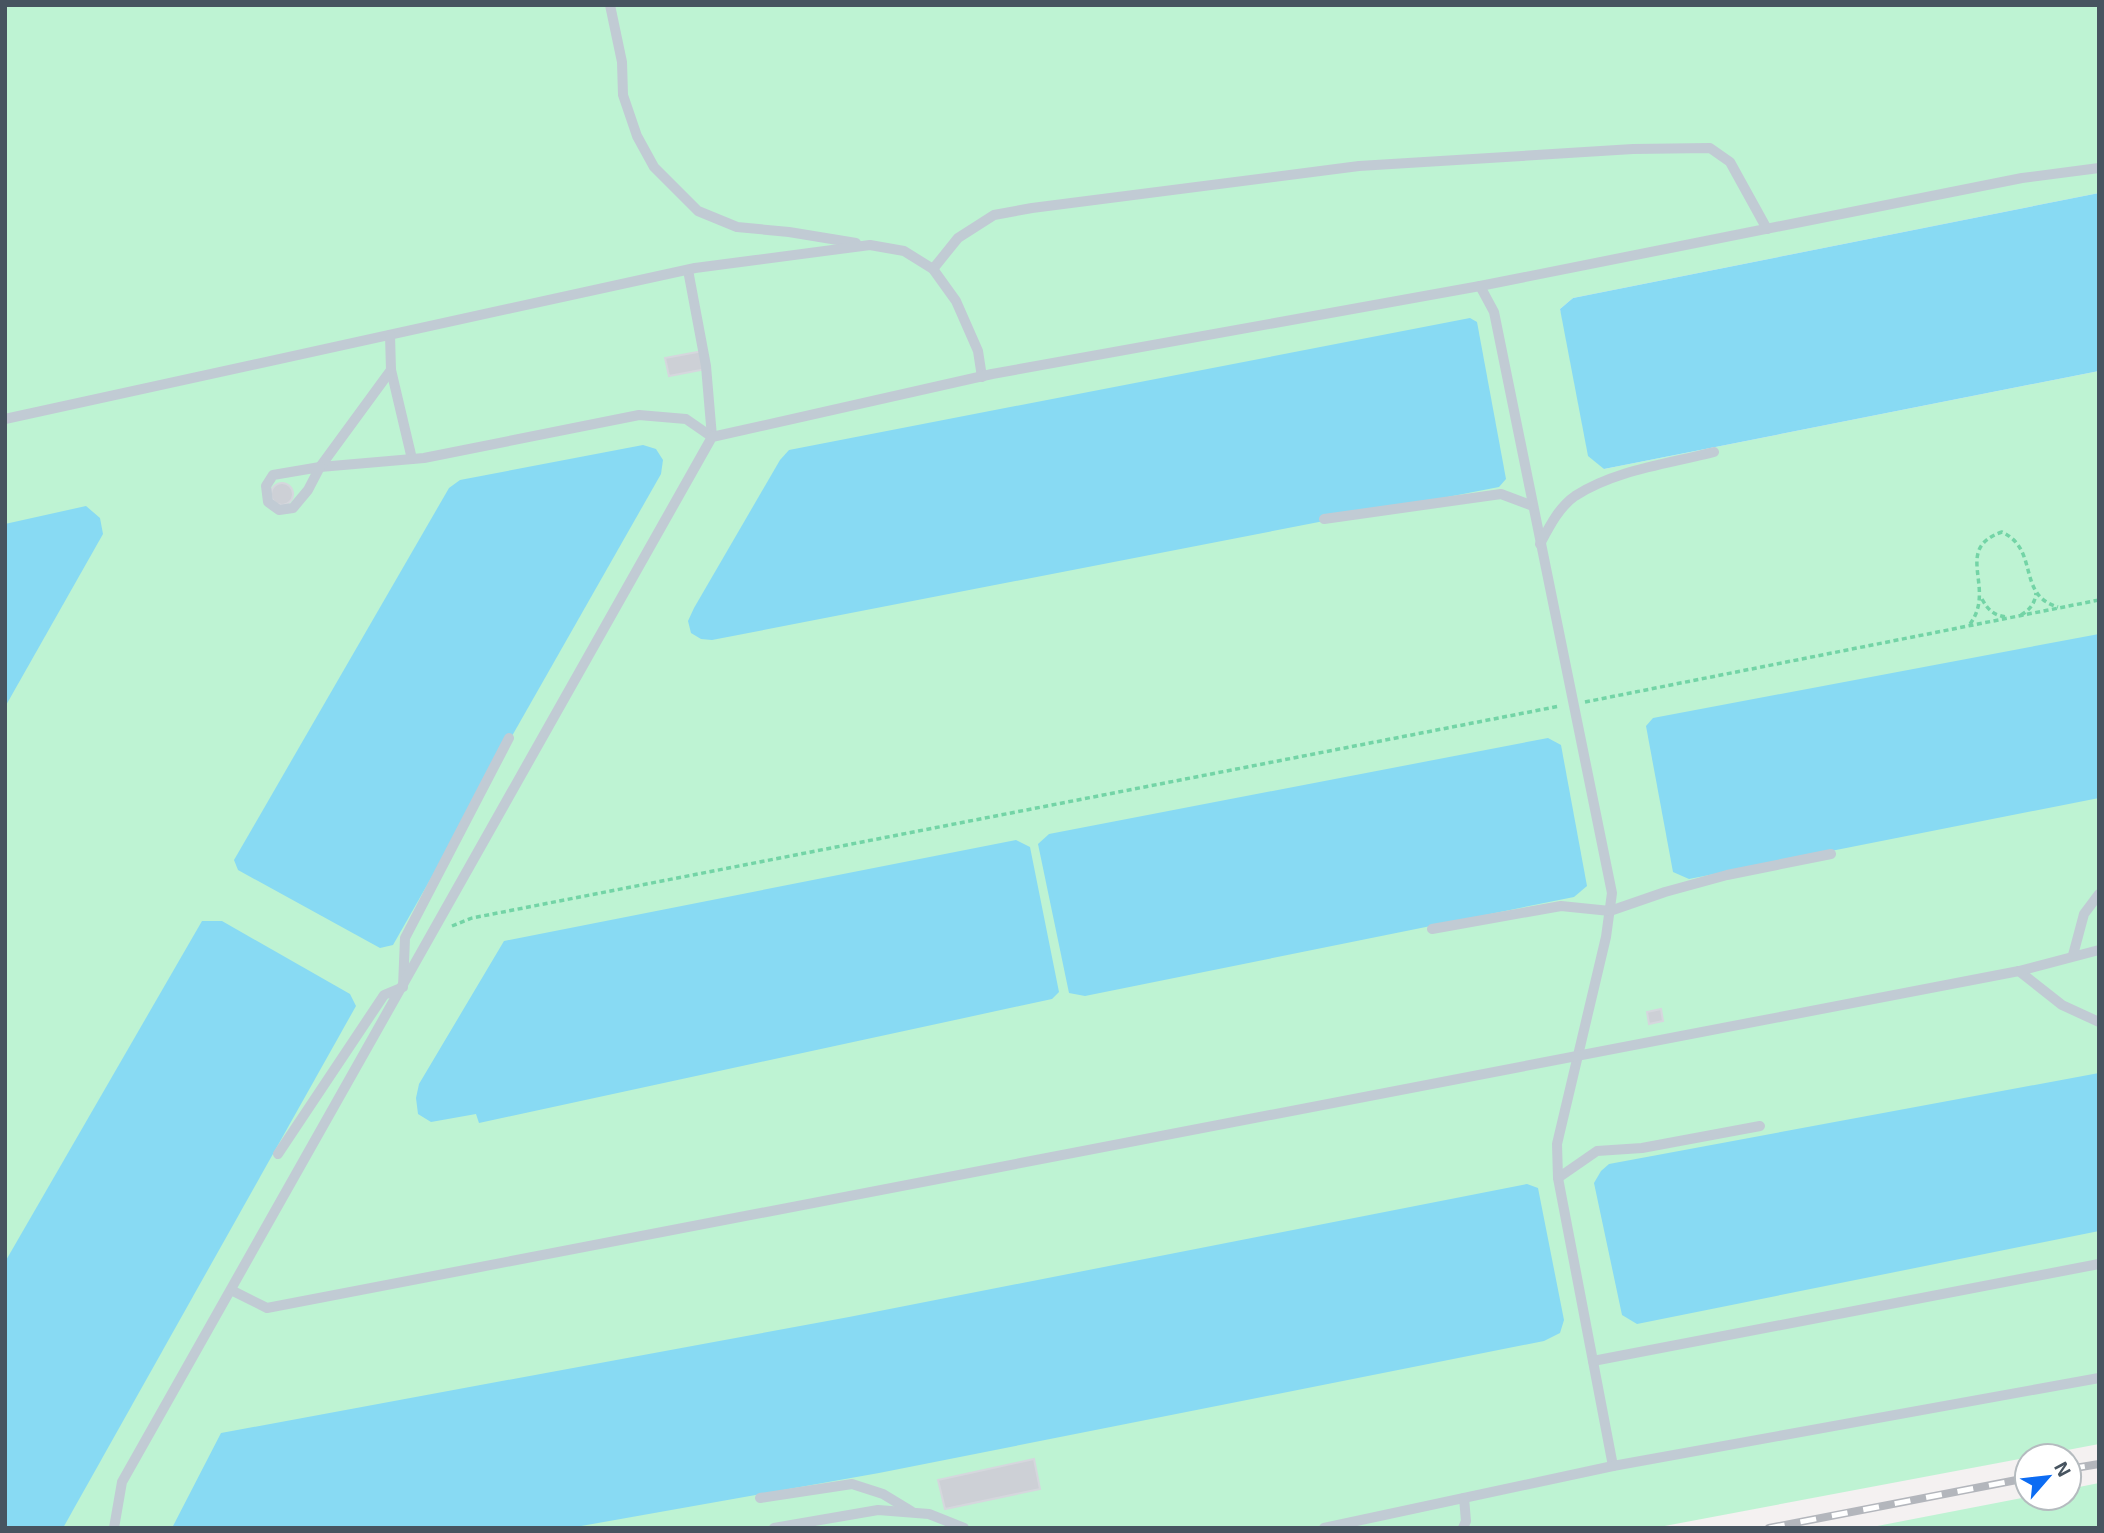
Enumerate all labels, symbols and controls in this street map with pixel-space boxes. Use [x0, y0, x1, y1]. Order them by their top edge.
north arrow [2013, 1442, 2083, 1512]
text: N [2050, 1457, 2077, 1480]

